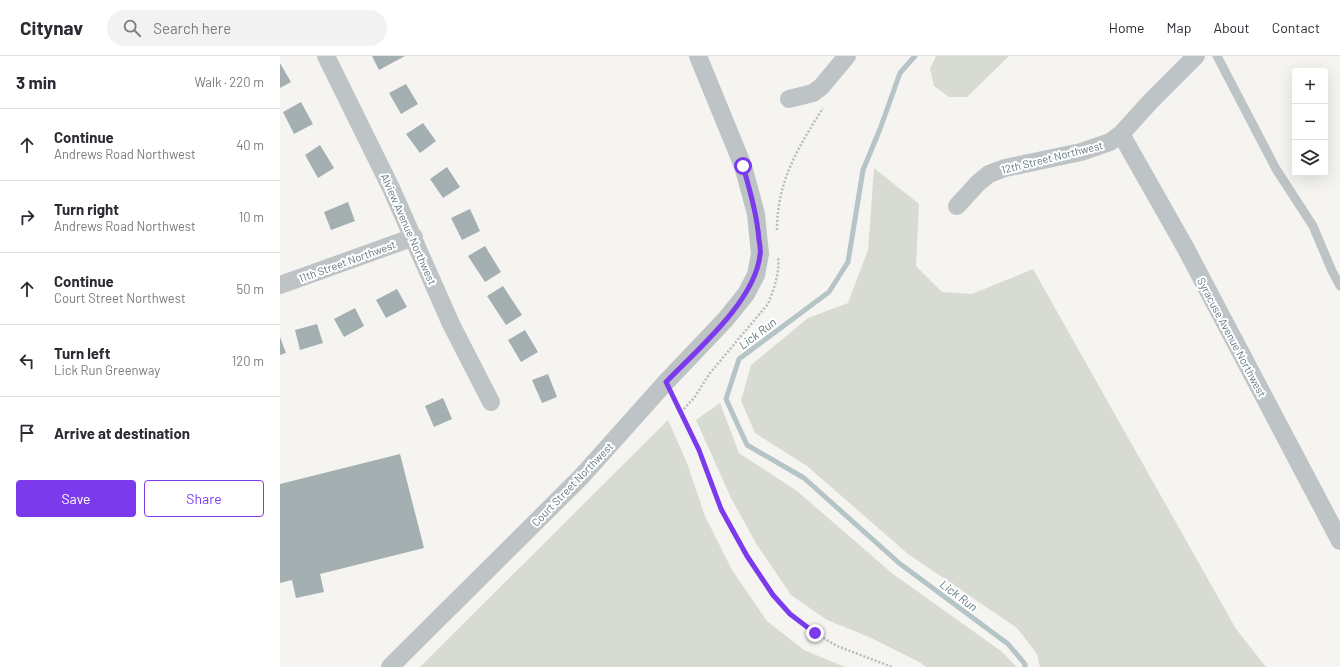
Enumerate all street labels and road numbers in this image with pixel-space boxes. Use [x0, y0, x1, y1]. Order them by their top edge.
street label: 12th Street Northwest [1000, 138, 1104, 176]
street label: Alview Avenue Northwest [379, 171, 439, 287]
street label: 11th Street Northwest [297, 237, 397, 285]
street label: Syracuse Avenue Northwest [1195, 275, 1269, 399]
street label: Court Street Northwest [529, 439, 615, 529]

